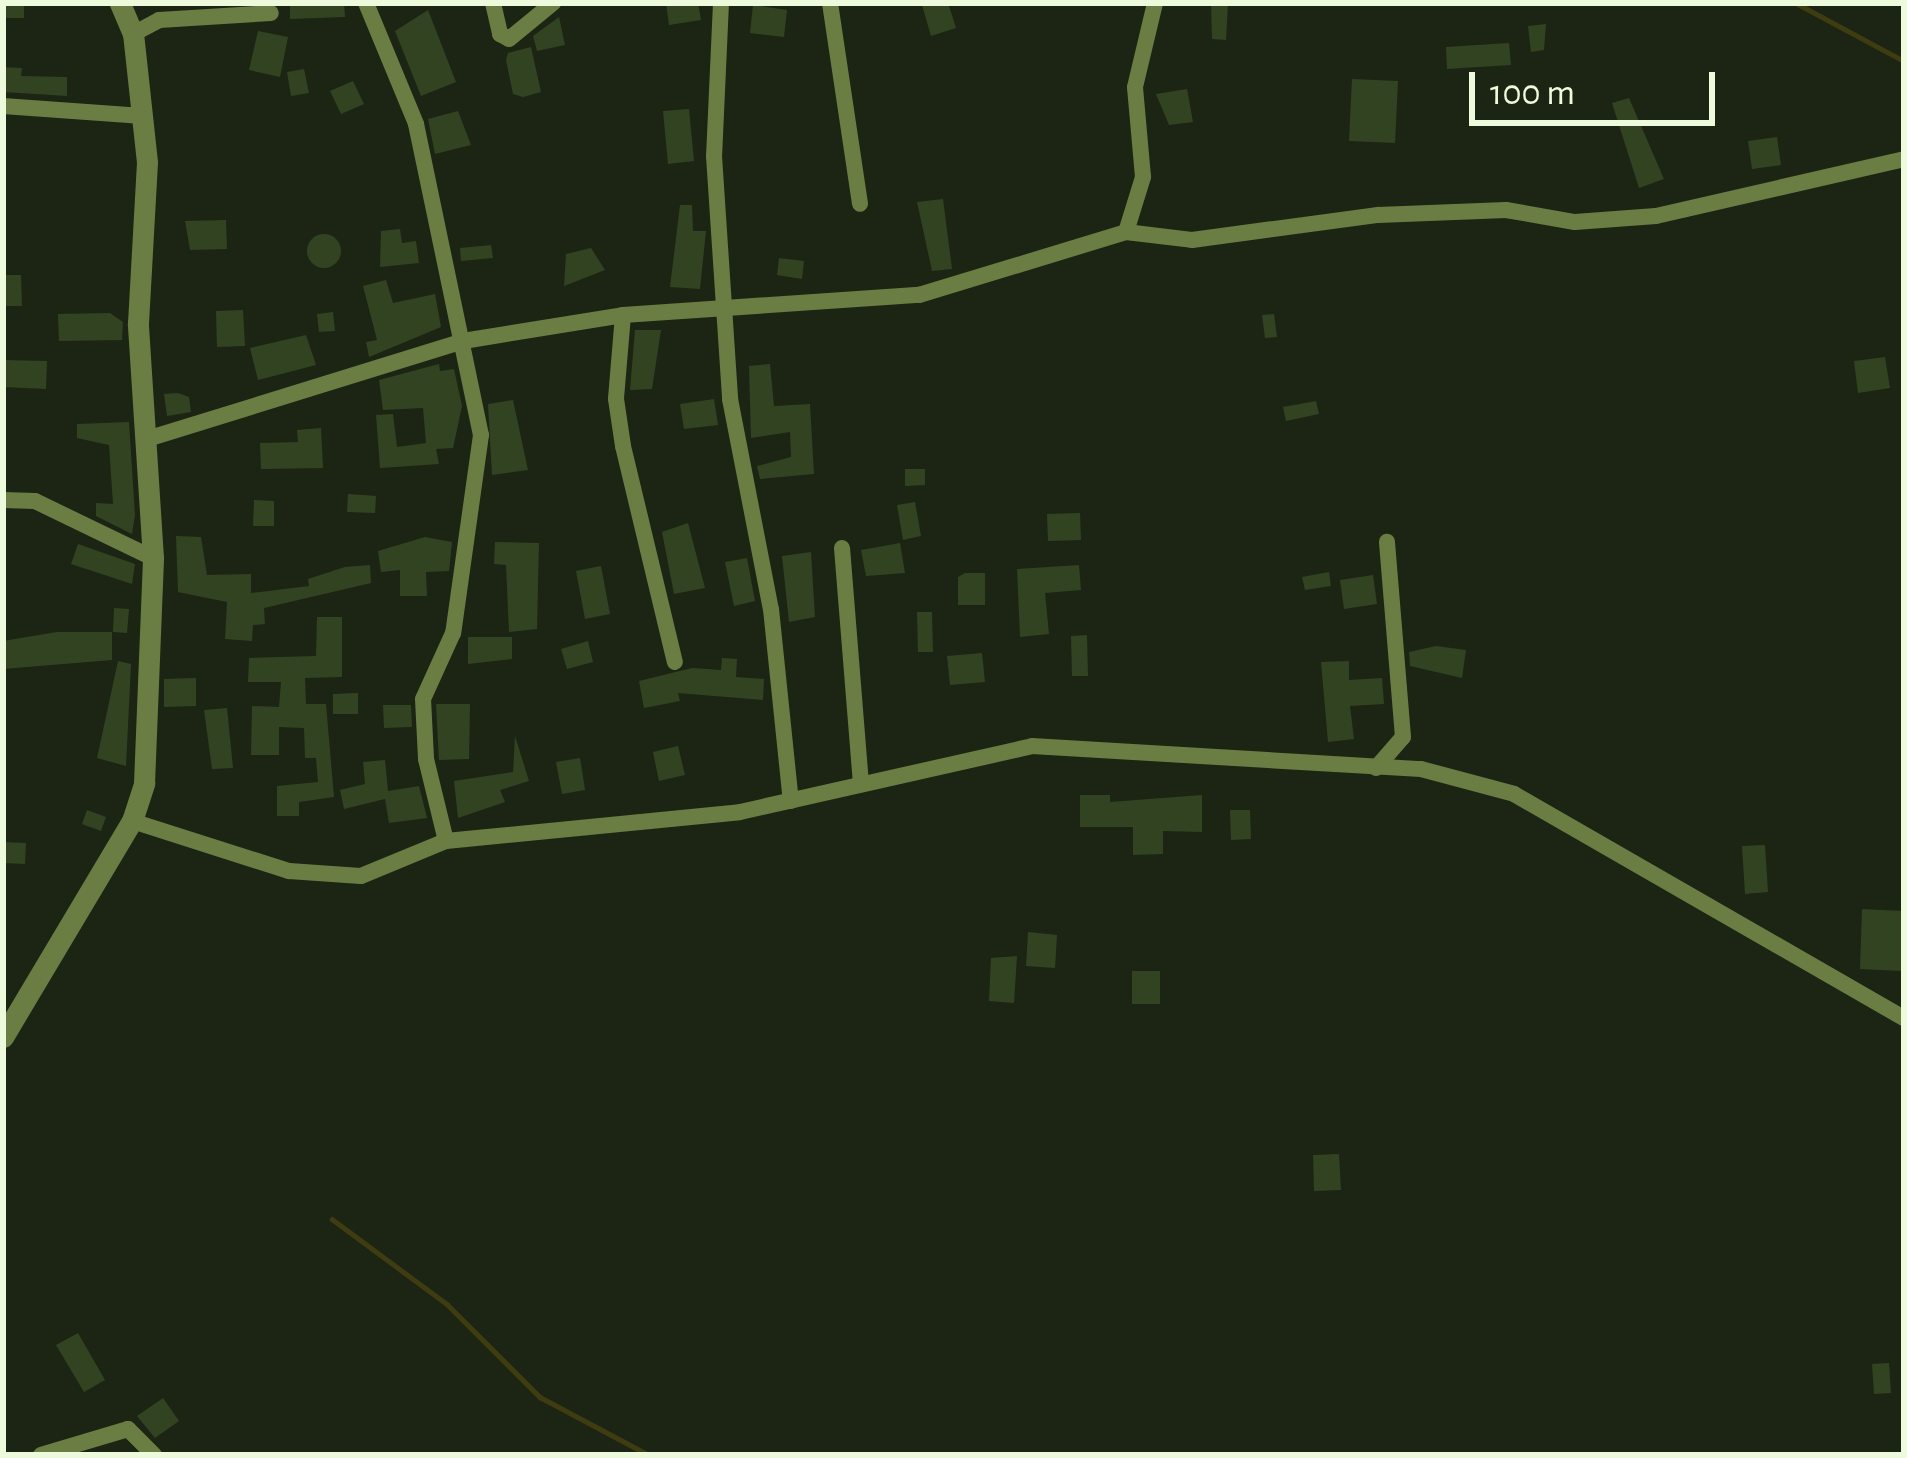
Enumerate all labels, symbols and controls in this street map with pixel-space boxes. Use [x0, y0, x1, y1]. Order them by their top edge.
scale bar [1475, 48, 1721, 122]
text: 100 m [1490, 75, 1575, 111]

